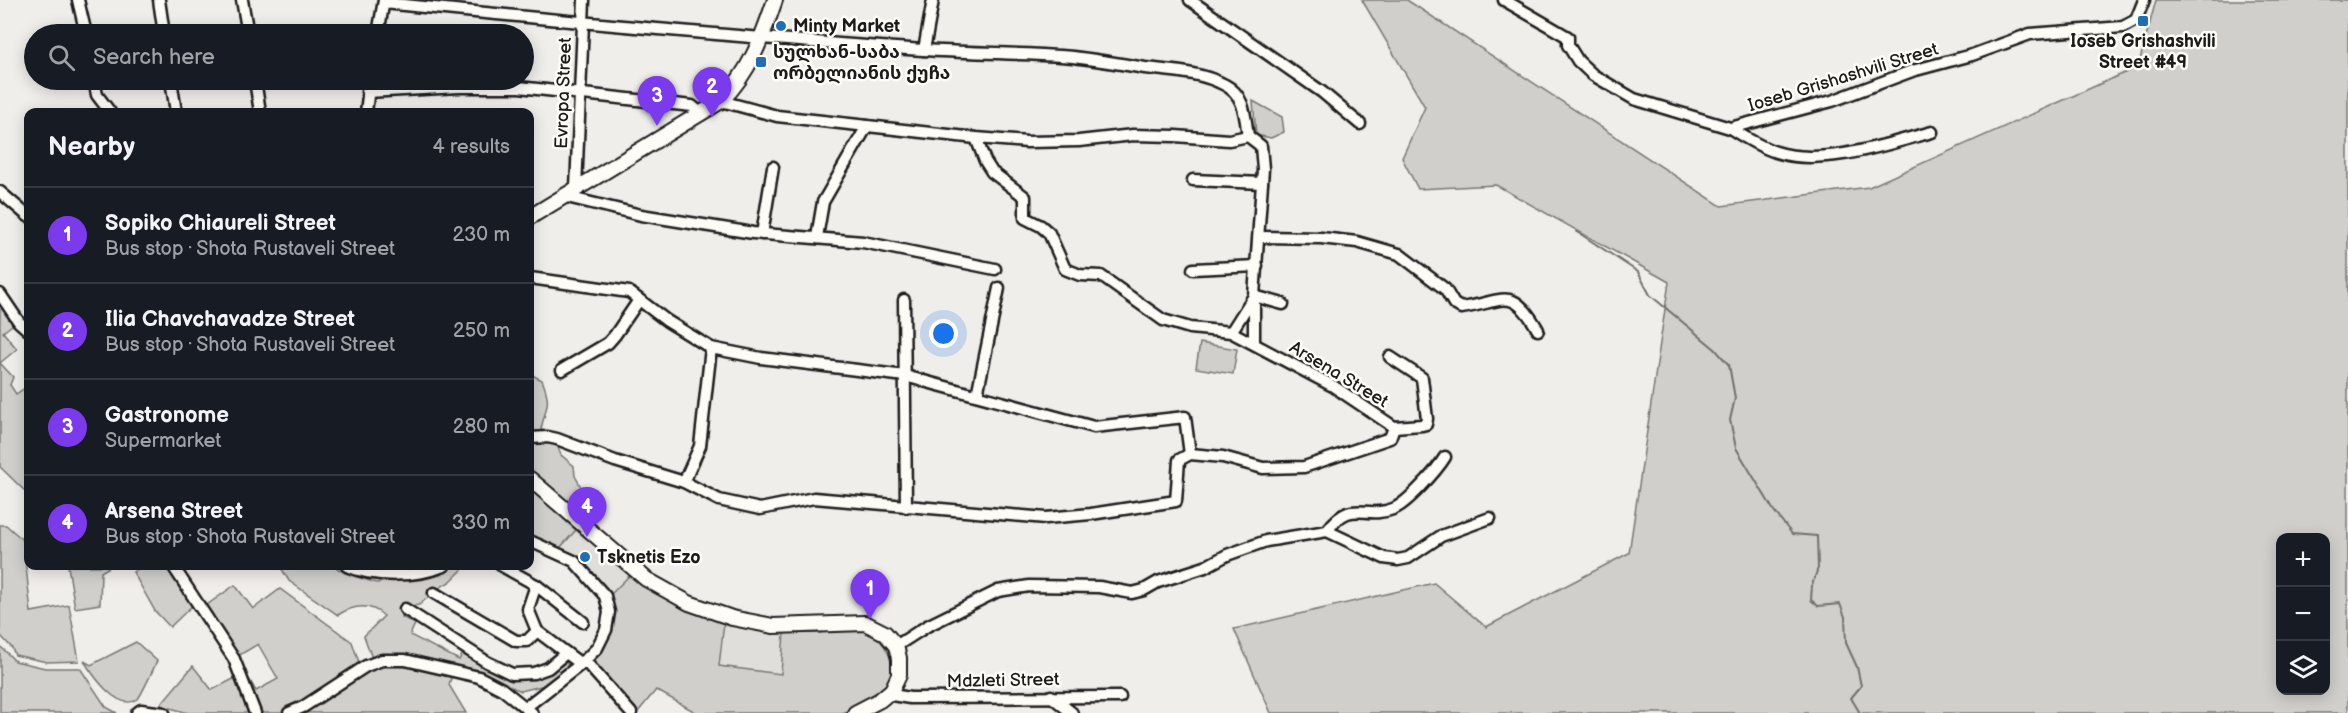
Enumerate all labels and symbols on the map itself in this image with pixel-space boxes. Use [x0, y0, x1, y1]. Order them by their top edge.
marker: Ioseb Grishashvili Street #49 [2136, 14, 2150, 28]
place label: Minty Market [793, 16, 900, 37]
marker: Minty Market [774, 19, 788, 33]
place label: Ioseb Grishashvili Street #49 [2070, 31, 2216, 73]
street label: Evropa Street [551, 37, 576, 149]
street label: Ioseb Grishashvili Street [1746, 38, 1941, 116]
place label: სულხან-საბა ორბელიანის ქუჩა [773, 42, 950, 84]
marker: სულხან-საბა ორბელიანის ქუჩა [754, 55, 768, 69]
pin: 2 [692, 68, 732, 117]
pin: 3 [638, 76, 676, 126]
your location [929, 319, 958, 348]
street label: Arsena Street [1286, 337, 1392, 412]
pin: 4 [568, 488, 606, 537]
place label: Tsknetis Ezo [597, 547, 700, 568]
marker: Tsknetis Ezo [578, 550, 592, 564]
pin: 1 [850, 570, 890, 619]
street label: Mdzleti Street [946, 669, 1060, 692]

